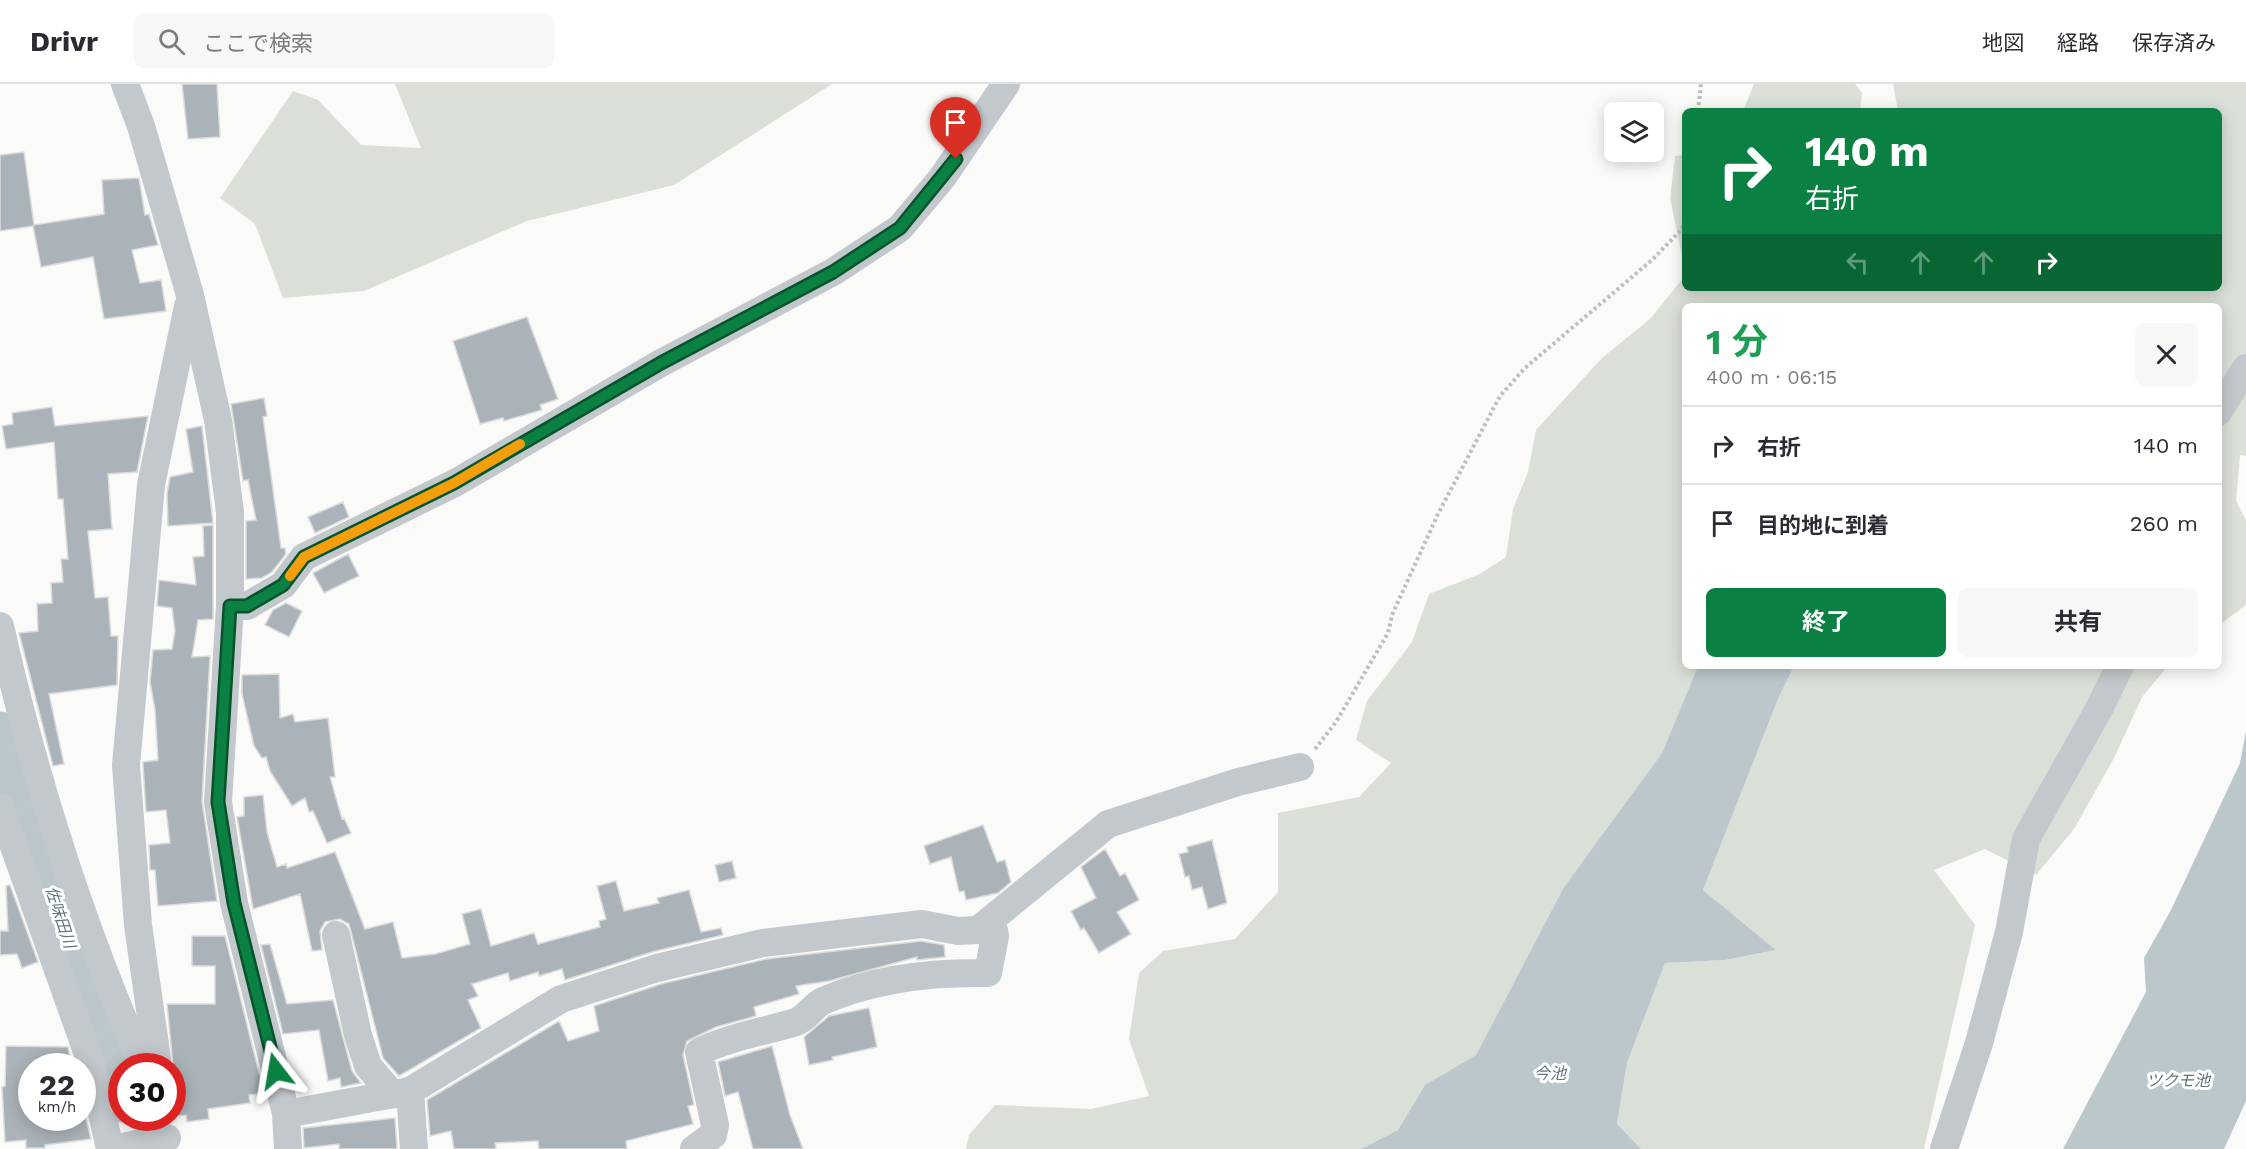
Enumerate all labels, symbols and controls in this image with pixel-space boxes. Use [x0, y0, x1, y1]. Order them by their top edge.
search box [134, 14, 554, 68]
text: Drivr [30, 25, 98, 58]
icon: search [155, 25, 188, 58]
text: 地図 [1982, 30, 2024, 55]
text: 経路 [2057, 30, 2099, 55]
text: 保存済み [2132, 30, 2216, 55]
text: ここで検索 [203, 31, 313, 56]
pin [930, 97, 981, 159]
map controls [1604, 102, 1664, 162]
button: layers [1604, 102, 1664, 162]
icon: arrive [939, 106, 972, 139]
text: 140 m [1805, 127, 1929, 176]
icon: right [1706, 132, 1784, 210]
text: 右折 [1805, 183, 1859, 215]
icon: left [1841, 246, 1874, 279]
icon: ahead [1904, 246, 1937, 279]
icon: ahead [1967, 246, 2000, 279]
icon: right [2030, 246, 2063, 279]
text: 1 分 [1706, 321, 1768, 363]
button: close [2135, 323, 2198, 386]
text: 400 m · 06:15 [1706, 365, 1837, 389]
icon: right [1706, 429, 1739, 462]
text: 140 m [2134, 433, 2198, 458]
text: 右折 [1757, 435, 1801, 460]
icon: arrive [1706, 507, 1739, 540]
text: 260 m [2130, 511, 2198, 536]
text: 目的地に到着 [1757, 513, 1889, 538]
button: 終了 [1706, 588, 1946, 657]
button: 共有 [1958, 588, 2198, 657]
water label: 佐味田川 [42, 884, 80, 952]
position arrow [244, 1039, 308, 1103]
speed limit sign: 30 [108, 1053, 186, 1131]
water label: 今池 [1534, 1064, 1568, 1083]
text: 22 [39, 1067, 75, 1102]
water label: ツクモ池 [2146, 1071, 2212, 1090]
text: km/h [38, 1098, 76, 1116]

